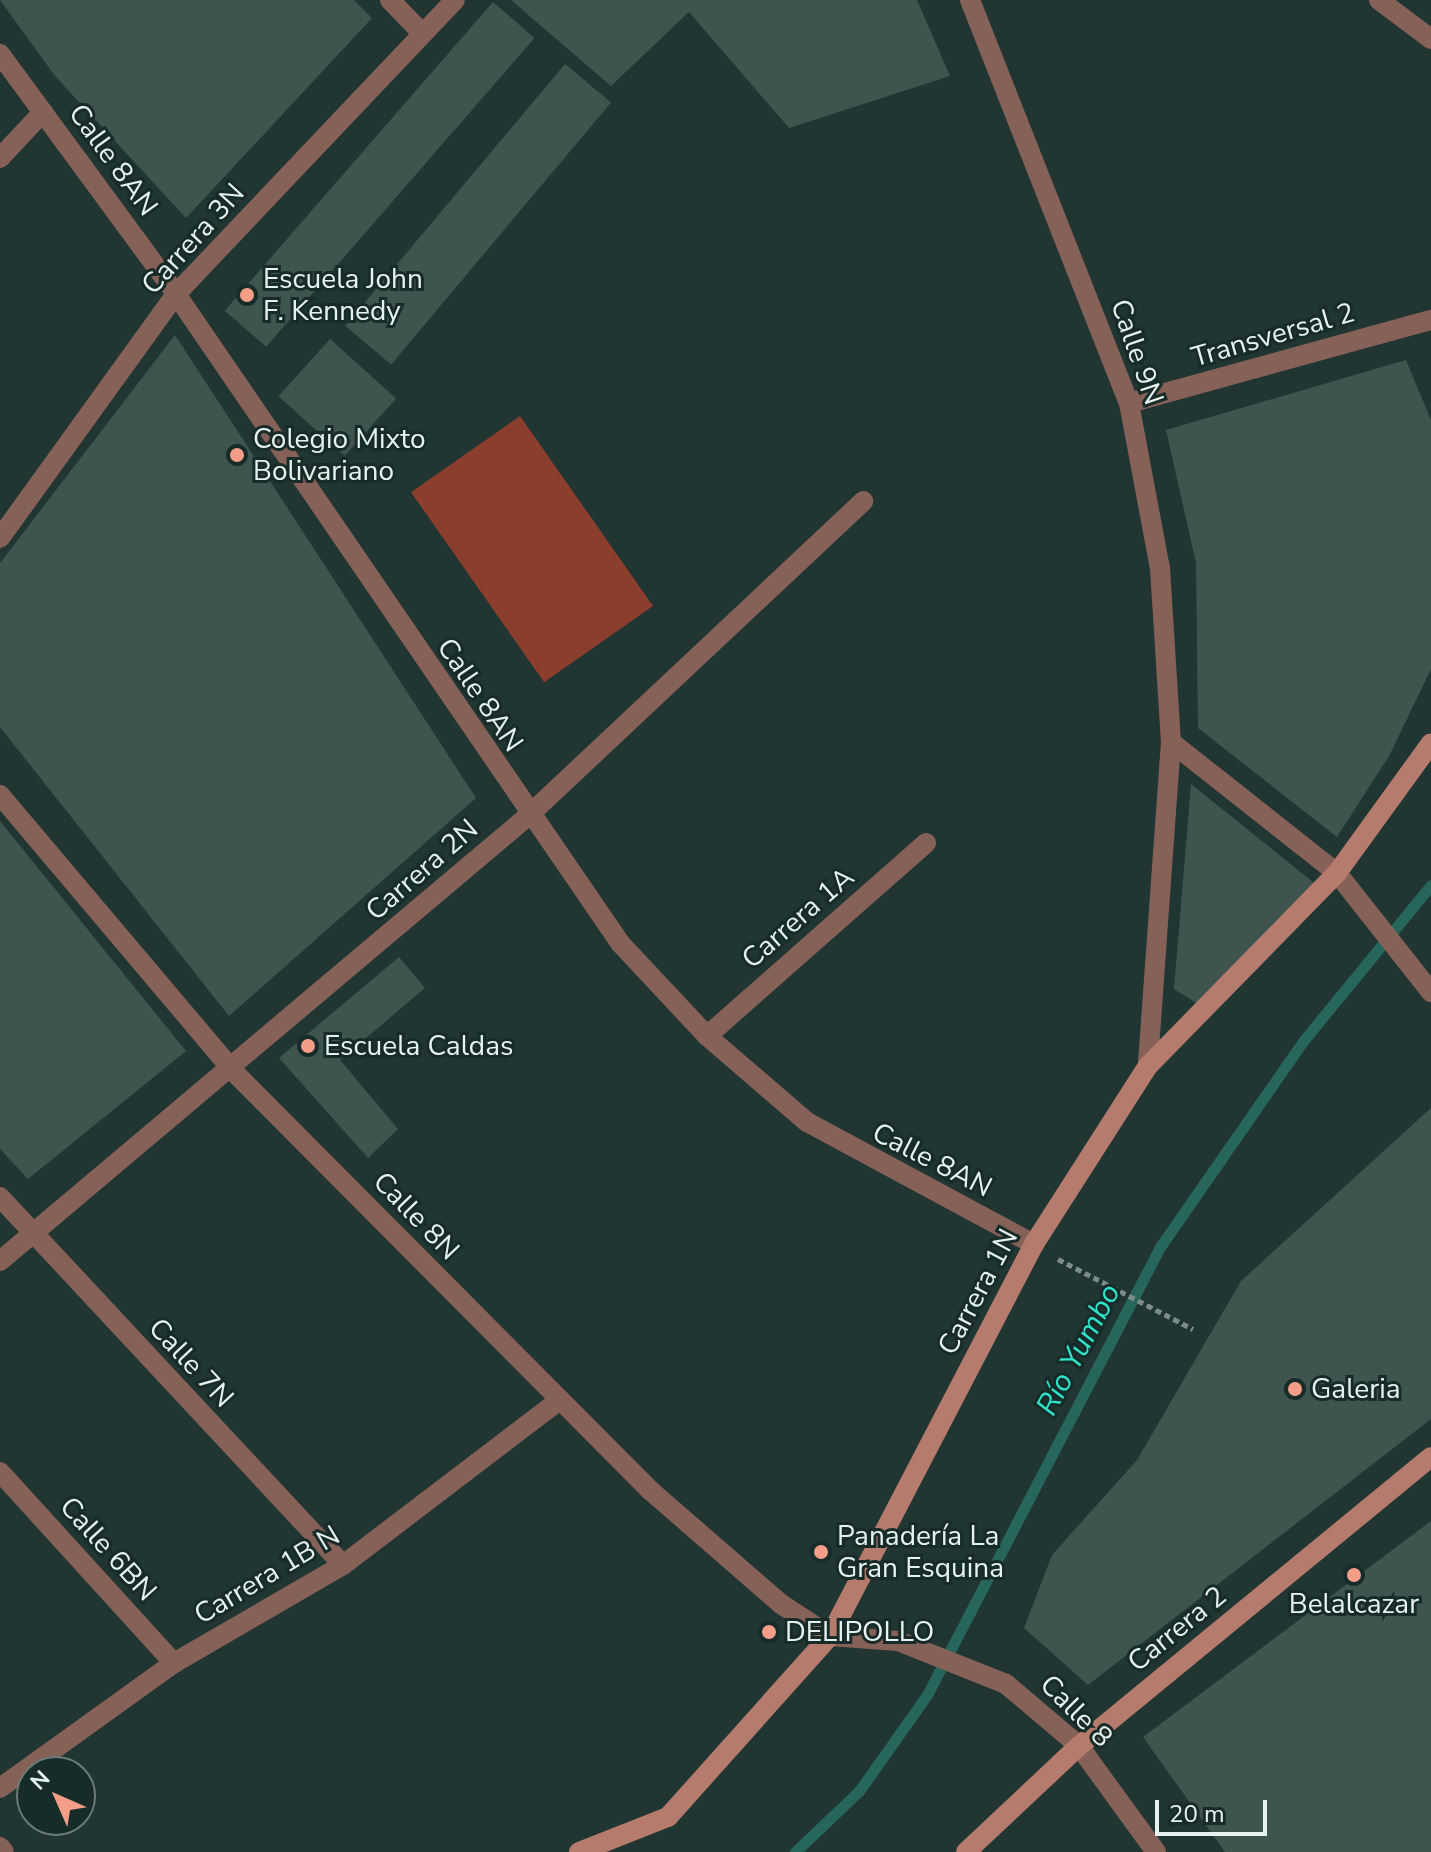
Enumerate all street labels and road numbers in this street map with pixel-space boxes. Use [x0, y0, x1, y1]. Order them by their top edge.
street label: Calle 8AN [61, 98, 165, 222]
street label: Carrera 3N [135, 177, 251, 301]
street label: Calle 9N [1103, 295, 1171, 409]
street label: Transversal 2 [1188, 296, 1358, 374]
street label: Calle 8AN [430, 632, 530, 758]
street label: Carrera 2N [359, 812, 485, 928]
street label: Carrera 1A [735, 860, 861, 976]
street label: Calle 8AN [867, 1116, 997, 1204]
street label: Calle 8N [366, 1165, 466, 1267]
street label: Carrera 1N [931, 1223, 1025, 1361]
street label: Calle 7N [141, 1312, 241, 1414]
street label: Calle 6BN [53, 1490, 163, 1608]
street label: Carrera 1B N [188, 1518, 346, 1632]
street label: Carrera 2 [1121, 1579, 1233, 1679]
street label: Calle 8 [1033, 1668, 1119, 1754]

